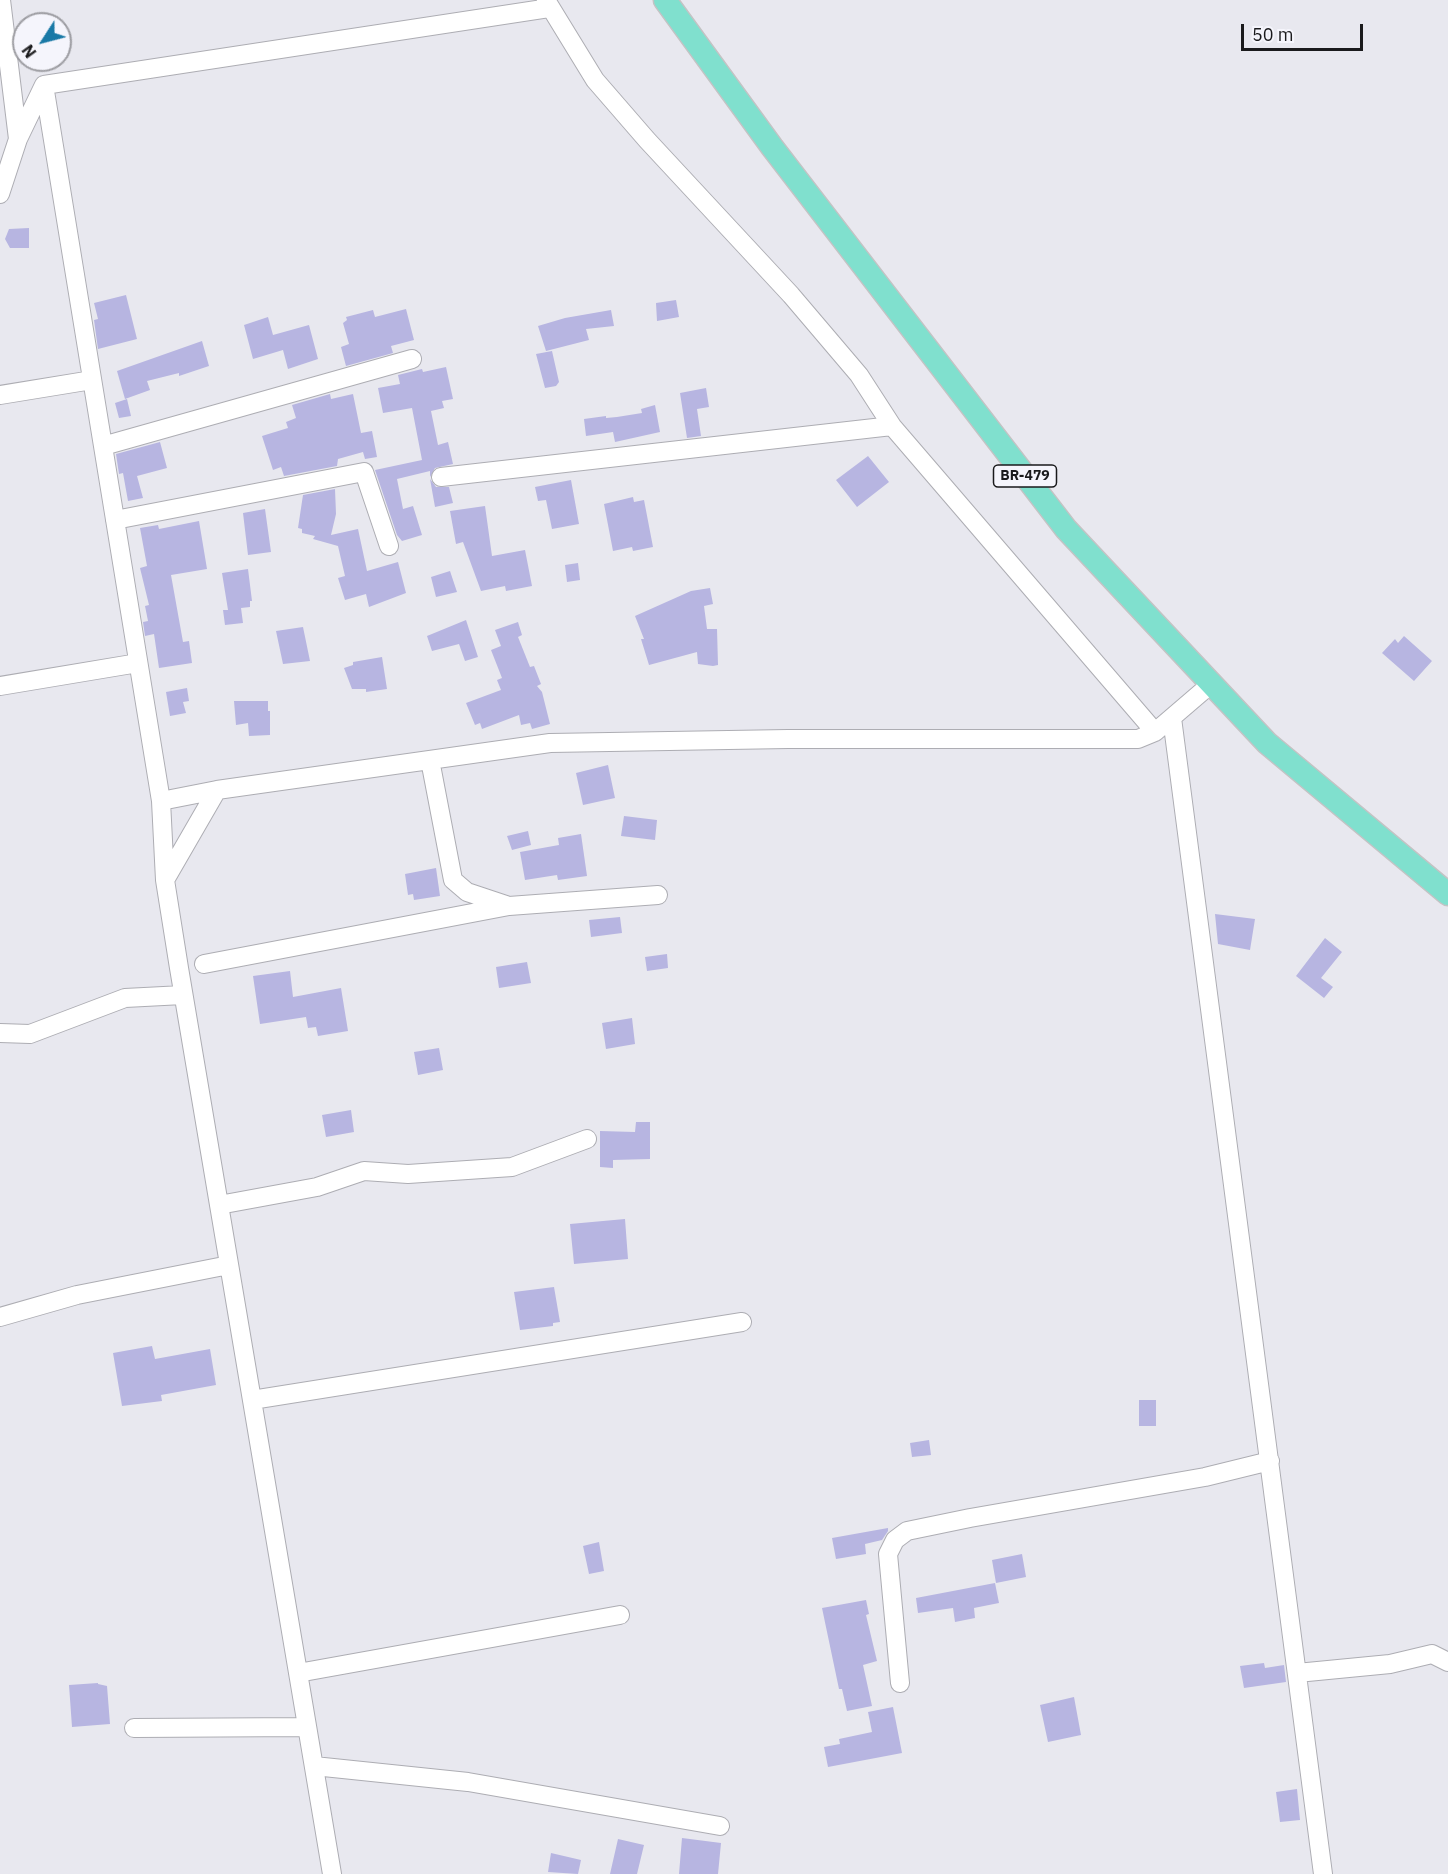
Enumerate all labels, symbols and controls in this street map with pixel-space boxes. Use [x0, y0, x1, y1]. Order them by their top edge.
north arrow [12, 12, 72, 72]
scale bar [1244, 12, 1366, 50]
text: 50 m [1252, 23, 1294, 46]
text: N [18, 41, 41, 62]
road number: BR-479 [994, 465, 1056, 487]

